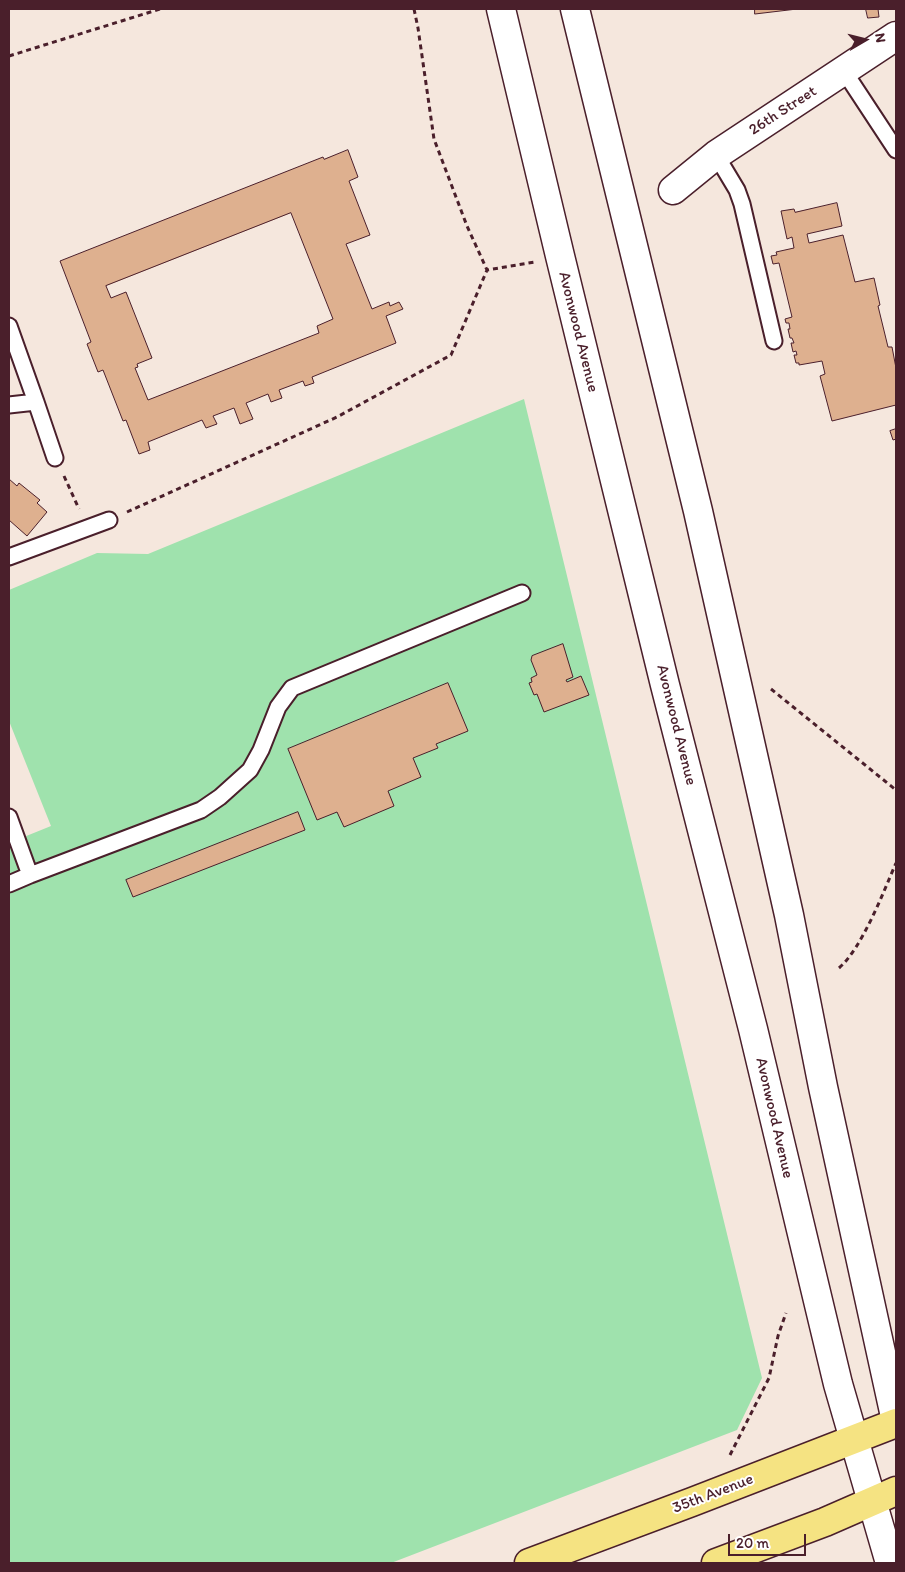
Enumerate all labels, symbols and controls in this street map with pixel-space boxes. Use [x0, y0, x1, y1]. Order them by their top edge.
north arrow [840, 15, 890, 65]
text: N [871, 32, 889, 44]
street label: 26th Street [745, 82, 821, 140]
street label: Avonwood Avenue [554, 270, 602, 394]
street label: Avonwood Avenue [652, 663, 700, 787]
street label: Avonwood Avenue [751, 1056, 797, 1180]
street label: 35th Avenue [670, 1470, 756, 1518]
scale bar [730, 1524, 808, 1556]
text: 20 m [736, 1534, 769, 1552]

